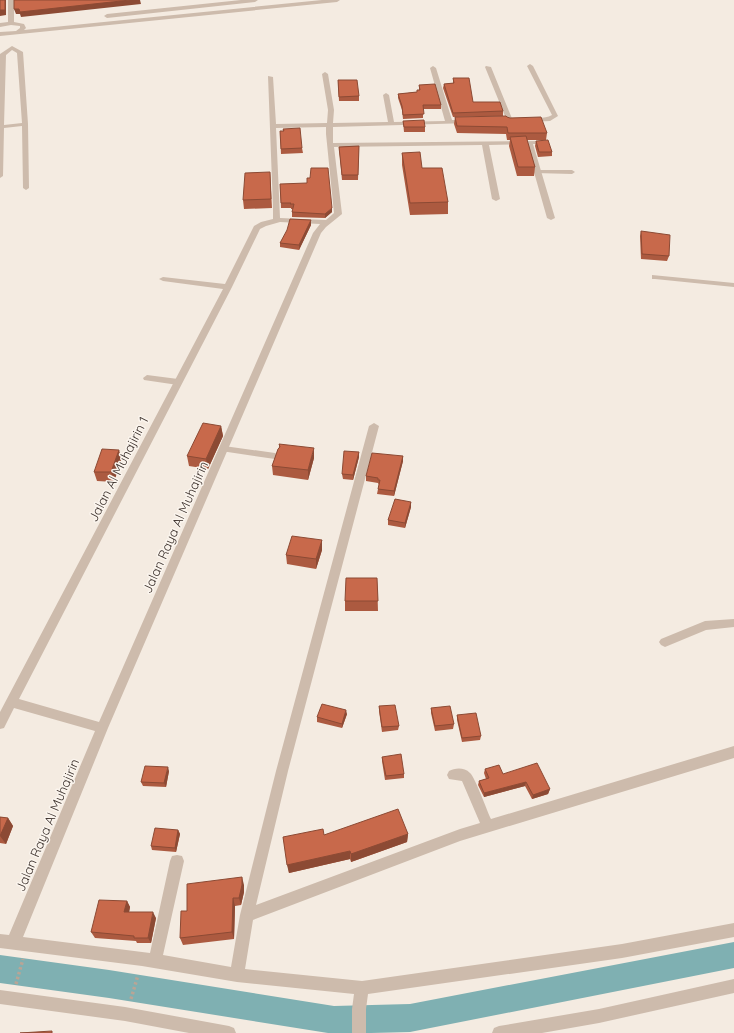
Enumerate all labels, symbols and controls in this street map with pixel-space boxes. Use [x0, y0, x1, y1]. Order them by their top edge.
street label: Jalan Al Muhajirin 1 [85, 414, 151, 524]
street label: Jalan Raya Al Muhajirin [139, 459, 211, 595]
street label: Jalan Raya Al Muhajirin [12, 756, 82, 894]

